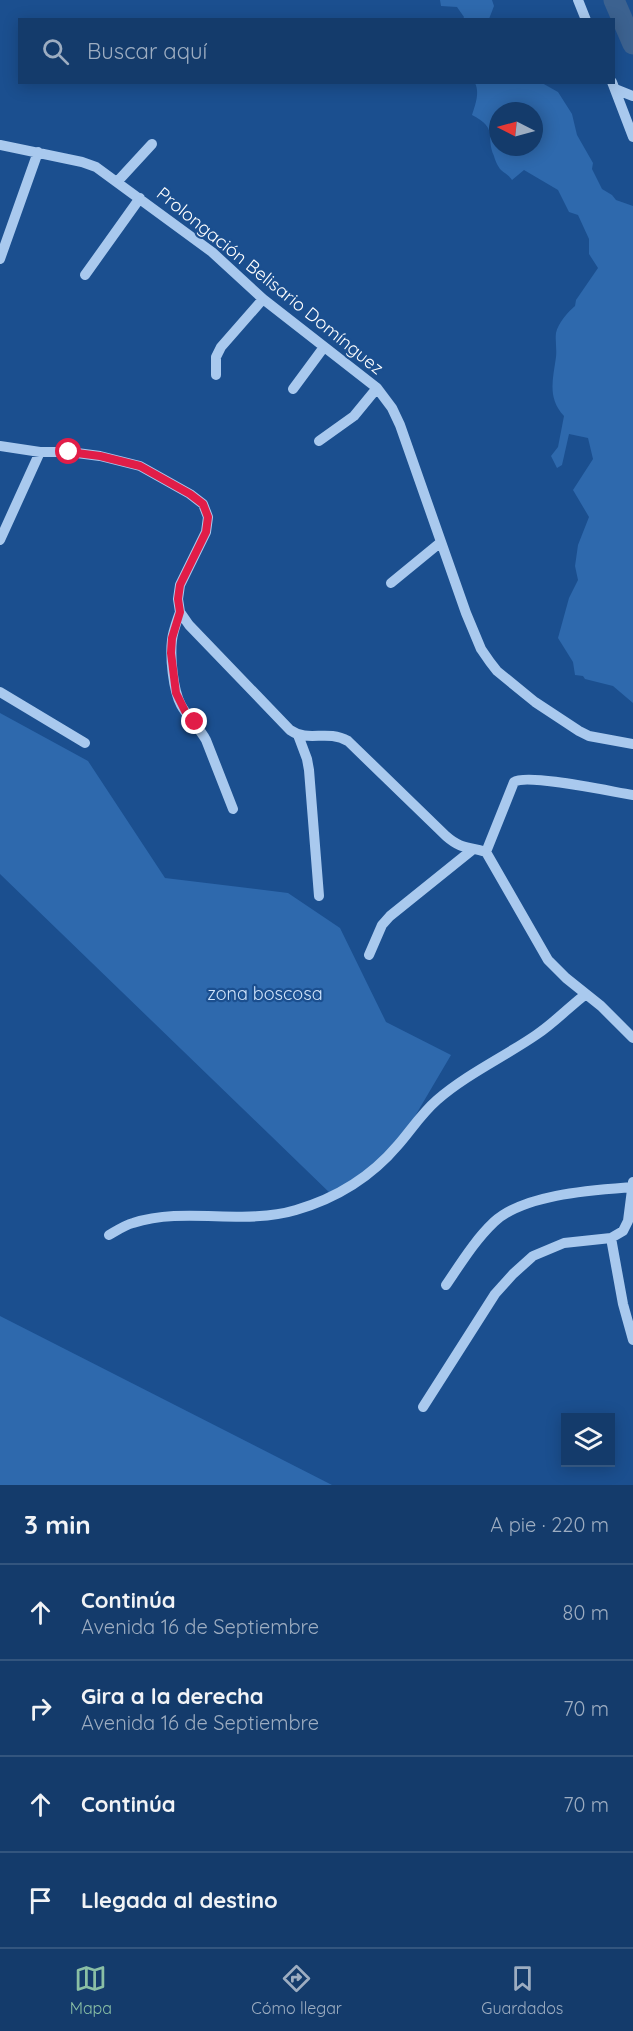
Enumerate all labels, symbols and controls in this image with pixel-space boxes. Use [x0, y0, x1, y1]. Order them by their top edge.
search box [18, 18, 615, 84]
icon: search [39, 35, 72, 68]
text: Buscar aquí [87, 37, 207, 65]
north arrow [489, 102, 543, 156]
street label: Prolongación Belisario Domínguez [152, 182, 388, 379]
route start [55, 438, 81, 464]
route end [181, 708, 207, 734]
park label: zona boscosa [207, 982, 323, 1005]
map controls [561, 1413, 615, 1467]
button: layers [561, 1413, 615, 1467]
text: 3 min [24, 1508, 91, 1541]
text: A pie · 220 m [490, 1512, 609, 1537]
text: Continúa [81, 1586, 176, 1614]
icon: ahead [24, 1596, 57, 1629]
text: 80 m [563, 1600, 609, 1625]
text: Avenida 16 de Septiembre [81, 1614, 319, 1639]
text: Gira a la derecha [81, 1682, 264, 1710]
icon: right [24, 1692, 57, 1725]
text: 70 m [563, 1696, 609, 1721]
text: Avenida 16 de Septiembre [81, 1710, 319, 1735]
icon: ahead [24, 1788, 57, 1821]
text: Continúa [81, 1790, 176, 1818]
text: 70 m [563, 1792, 609, 1817]
icon: arrive [24, 1884, 57, 1917]
text: Llegada al destino [81, 1886, 278, 1914]
tab: Mapa [70, 1962, 112, 2018]
tab: Cómo llegar [251, 1962, 342, 2018]
tab: Guardados [481, 1962, 563, 2018]

